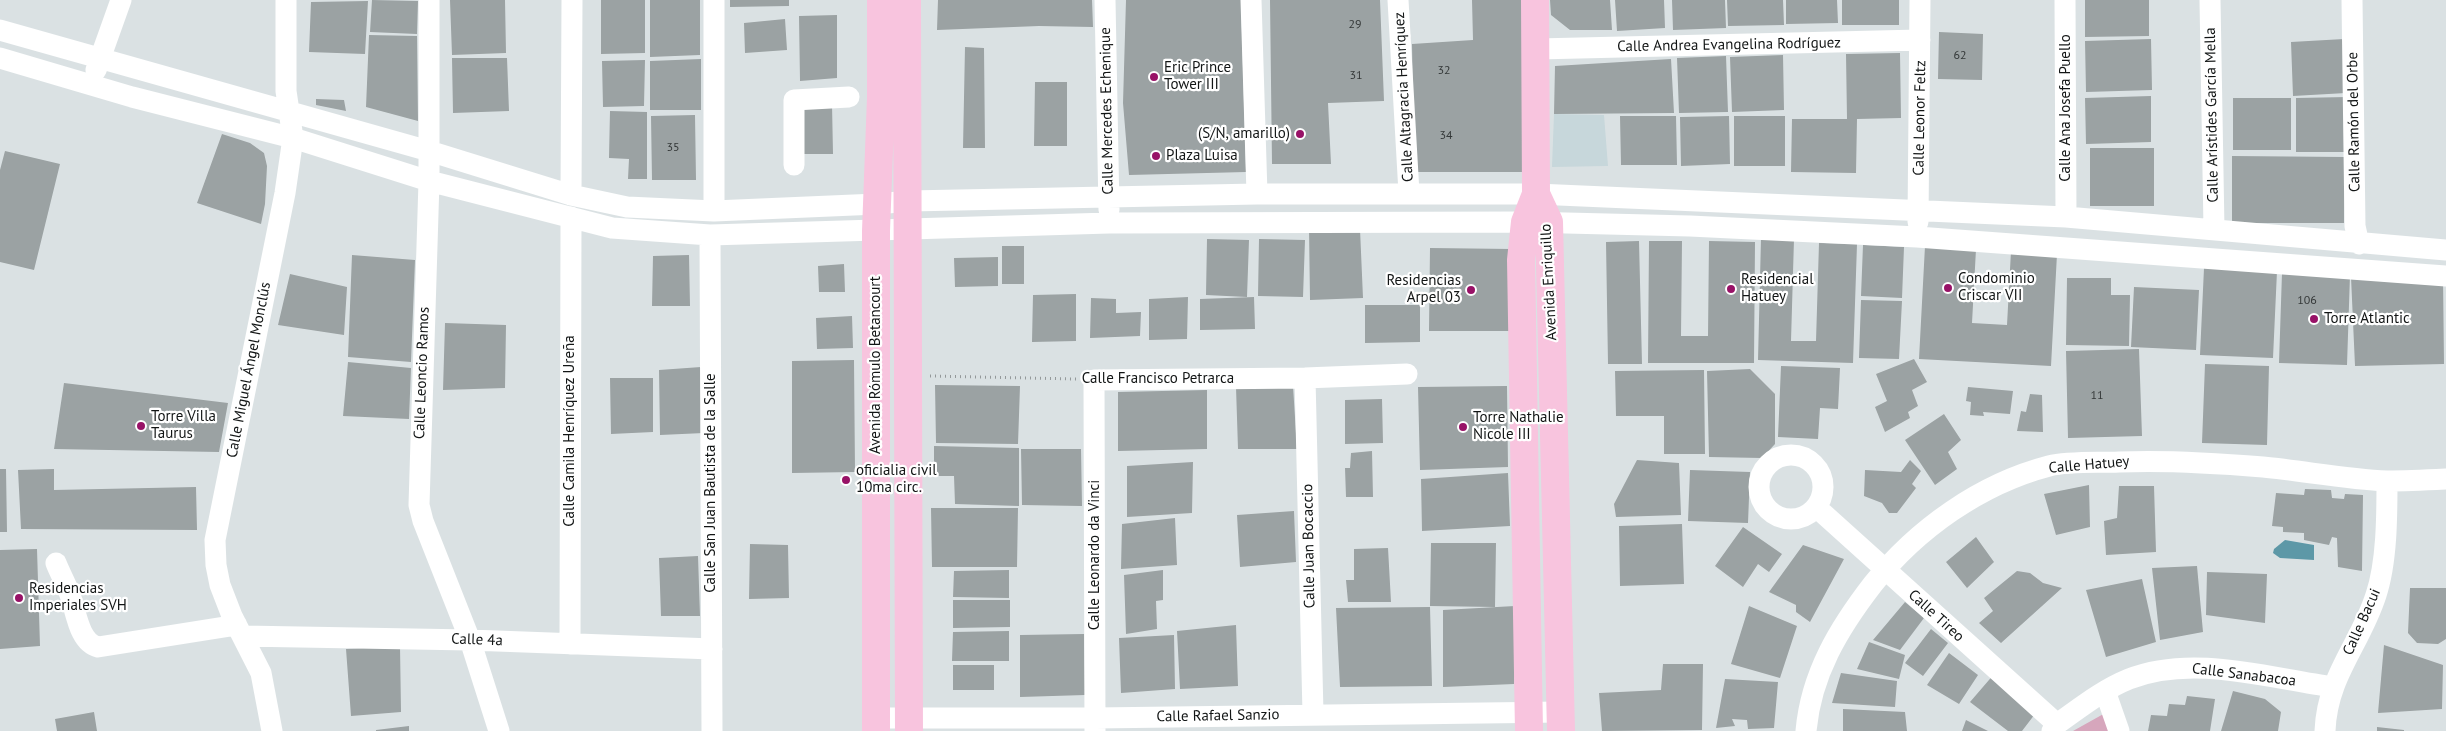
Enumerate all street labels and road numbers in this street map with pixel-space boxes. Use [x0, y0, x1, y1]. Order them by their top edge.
street label: Calle Altagracia Henríquez [1391, 12, 1417, 182]
street label: Calle Mercedes Echenique [1097, 27, 1117, 195]
street label: Calle Arístides García Mella [2201, 27, 2223, 203]
street label: Calle Andrea Evangelina Rodríguez [1617, 34, 1841, 56]
street label: Calle Ana Josefa Puello [2057, 34, 2075, 182]
street label: Calle Ramón del Orbe [2344, 52, 2364, 192]
street label: Calle Leonor Feltz [1910, 60, 1930, 176]
street label: Avenida Enriquillo [1537, 223, 1561, 341]
street label: Avenida Rómulo Betancourt [867, 276, 885, 454]
street label: Calle Miguel Ángel Monclús [223, 280, 275, 460]
street label: Calle Leoncio Ramos [411, 307, 433, 439]
street label: Calle Camila Henríquez Ureña [561, 335, 579, 527]
street label: Calle Francisco Petrarca [1082, 370, 1234, 388]
street label: Calle San Juan Bautista de la Salle [702, 373, 720, 593]
street label: Calle Hatuey [2048, 452, 2130, 478]
street label: Calle Leonardo da Vinci [1086, 480, 1104, 630]
street label: Calle Juan Bocaccio [1299, 484, 1319, 608]
street label: Calle Tireo [1904, 586, 1968, 646]
street label: Calle Bacui [2339, 586, 2385, 658]
street label: Calle 4a [451, 630, 503, 650]
street label: Calle Sanabacoa [2191, 660, 2297, 690]
street label: Calle Rafael Sanzio [1156, 706, 1280, 726]

